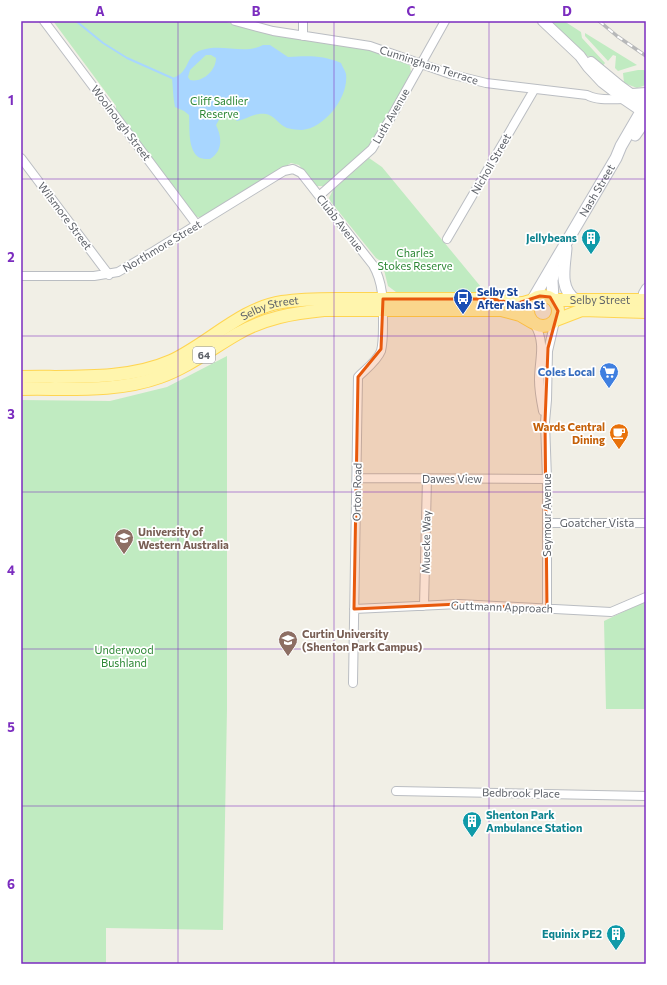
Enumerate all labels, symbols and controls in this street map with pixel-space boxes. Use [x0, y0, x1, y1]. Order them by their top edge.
text: A [95, 3, 105, 19]
text: B [252, 3, 261, 19]
text: C [407, 3, 416, 19]
text: D [562, 3, 572, 19]
street label: Cunningham Terrace [378, 42, 480, 87]
street label: Woolnough Street [89, 82, 154, 163]
street label: Luth Avenue [369, 85, 412, 146]
text: 1 [8, 92, 14, 108]
park label: Cliff Sadlier Reserve [190, 94, 249, 120]
street label: Nicholl Street [468, 131, 513, 197]
street label: Nash Street [576, 161, 617, 219]
street label: Wilsmore Street [36, 179, 95, 252]
street label: Clubb Avenue [314, 192, 367, 254]
street label: Northmore Street [120, 217, 204, 274]
building icon: Jellybeans [580, 227, 602, 255]
place label: Jellybeans [526, 231, 577, 245]
park label: Charles Stokes Reserve [377, 246, 453, 272]
text: 2 [7, 249, 15, 265]
place label: Selby St After Nash St [477, 285, 545, 311]
bus stop icon: Selby St After Nash St [452, 287, 474, 315]
street label: Selby Street [238, 293, 300, 322]
street label: Selby Street [570, 293, 631, 306]
road number: 64 [193, 347, 215, 363]
supermarket icon: Coles Local [598, 361, 620, 389]
place label: Coles Local [538, 365, 595, 378]
text: 3 [7, 406, 15, 422]
place label: Wards Central Dining [533, 420, 605, 446]
cafe icon: Wards Central Dining [608, 422, 630, 450]
street label: Orton Road [349, 463, 364, 521]
street label: Dawes View [422, 472, 482, 485]
street label: Seymour Avenue [540, 473, 553, 557]
street label: Muecke Way [418, 510, 433, 574]
street label: Goatcher Vista [560, 516, 634, 529]
place label: University of Western Australia [138, 525, 229, 551]
school or university icon: University of Western Australia [113, 527, 135, 555]
text: 4 [7, 562, 15, 578]
street label: Guttmann Approach [451, 598, 553, 615]
place label: Curtin University (Shenton Park Campus) [302, 627, 423, 653]
school or university icon: Curtin University (Shenton Park Campus) [277, 629, 299, 657]
park label: Underwood Bushland [95, 643, 154, 669]
text: 5 [7, 719, 15, 735]
street label: Bedbrook Place [482, 785, 560, 800]
place label: Shenton Park Ambulance Station [486, 808, 582, 834]
building icon: Shenton Park Ambulance Station [461, 810, 483, 838]
text: 6 [7, 876, 15, 892]
building icon: Equinix PE2 [605, 923, 627, 951]
place label: Equinix PE2 [542, 927, 602, 940]

